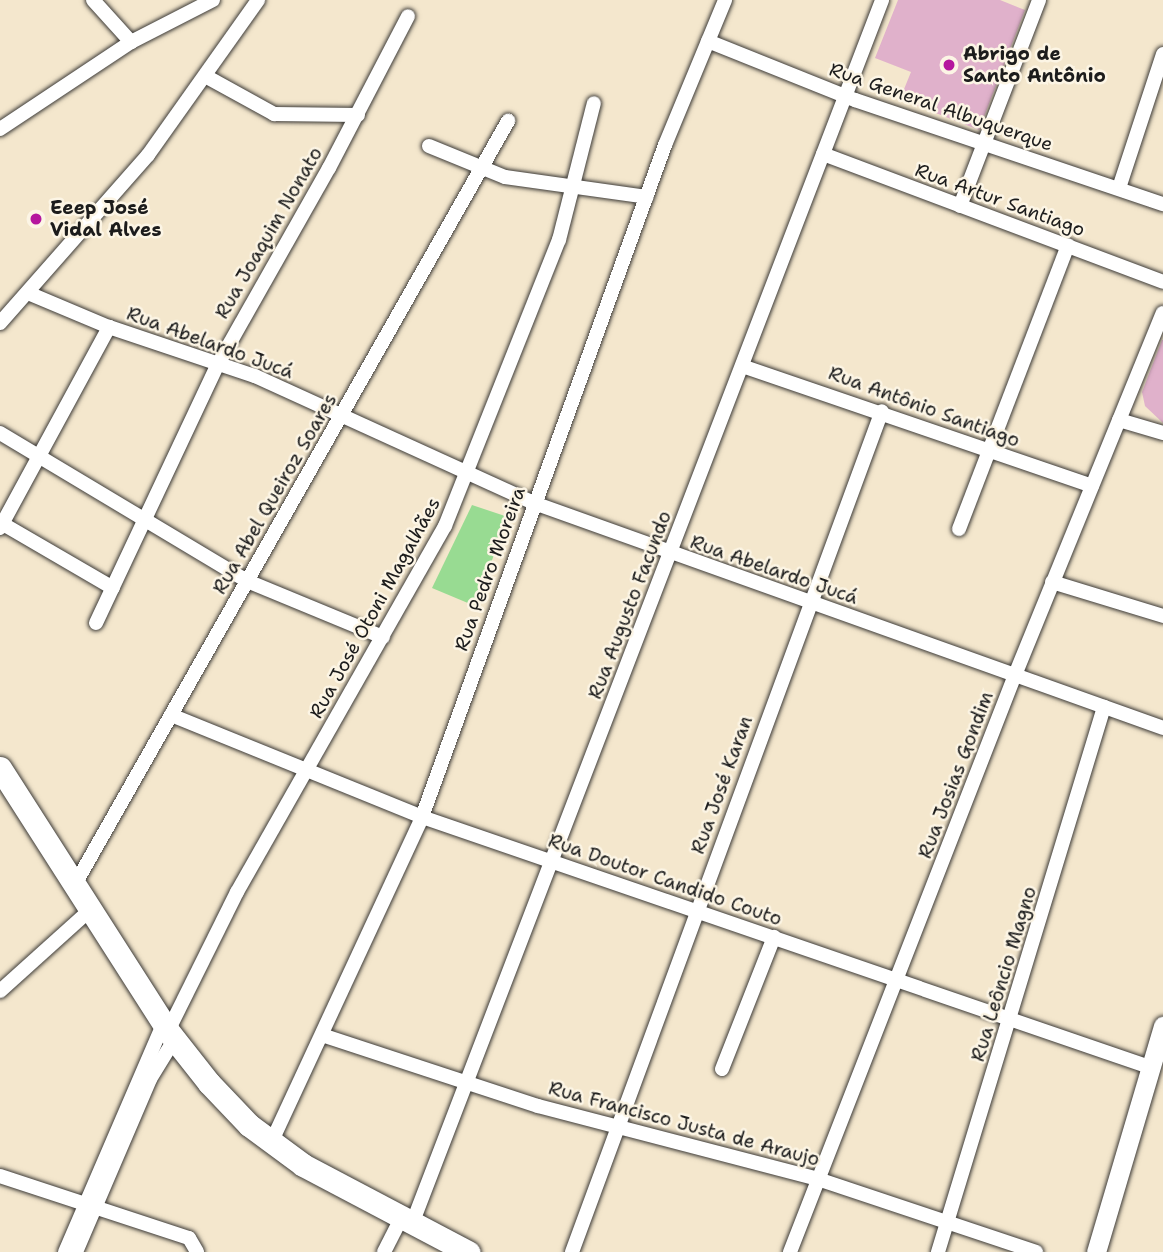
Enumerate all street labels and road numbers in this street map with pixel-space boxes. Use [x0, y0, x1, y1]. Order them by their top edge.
street label: Rua General Albuquerque [826, 58, 1056, 156]
street label: Rua Joaquim Nonato [211, 143, 327, 323]
street label: Rua Artur Santiago [912, 159, 1088, 241]
street label: Rua Abelardo Jucá [124, 302, 296, 384]
street label: Rua Antônio Santiago [825, 362, 1023, 452]
street label: Rua Abel Queiroz Soares [208, 390, 342, 598]
street label: Rua Pedro Moreira [450, 484, 530, 654]
street label: Rua José Otoni Magalhães [305, 494, 445, 722]
street label: Rua Augusto Facundo [584, 508, 676, 702]
street label: Rua Abelardo Jucá [687, 531, 861, 609]
street label: Rua Josias Gondim [914, 688, 998, 862]
street label: Rua José Karan [686, 713, 758, 857]
street label: Rua Doutor Candido Couto [545, 829, 785, 931]
street label: Rua Leôncio Magno [967, 884, 1041, 1064]
street label: Rua Francisco Justa de Araujo [546, 1077, 822, 1171]

